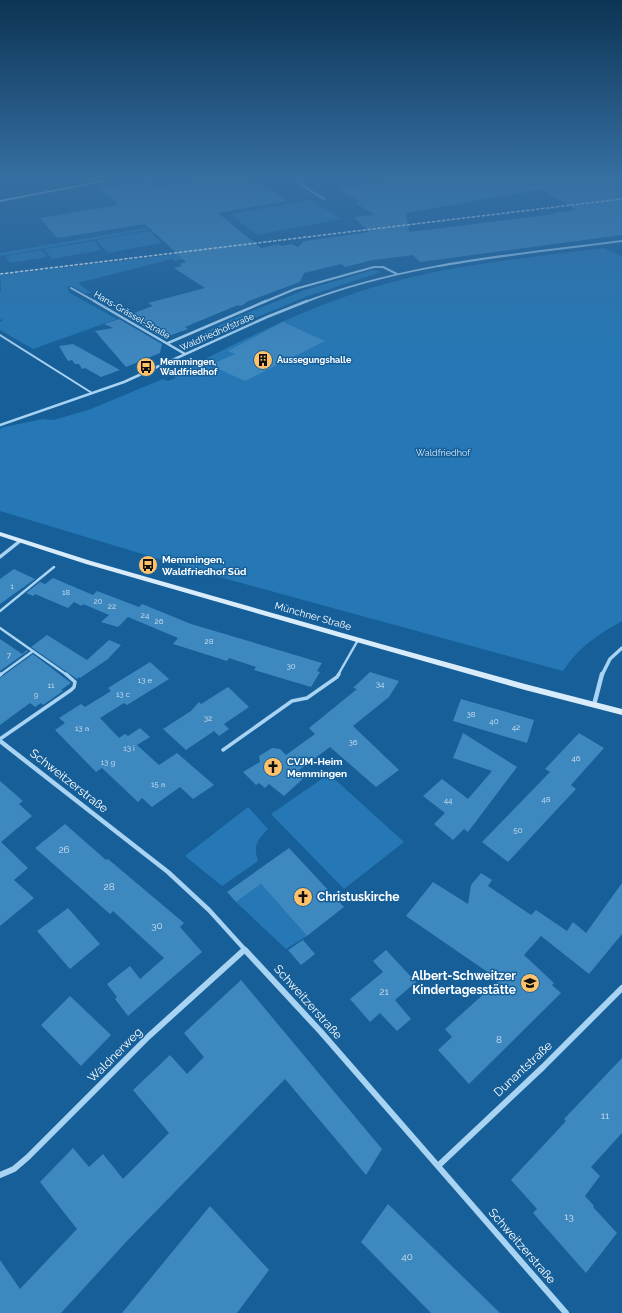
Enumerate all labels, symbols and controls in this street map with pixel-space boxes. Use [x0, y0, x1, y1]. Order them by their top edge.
street label: Hans-Grässel-Straße [92, 289, 172, 341]
street label: Waldfriedhofstraße [178, 311, 256, 353]
building icon: Aussegungshalle [252, 349, 274, 371]
place label: Aussegungshalle [277, 355, 352, 365]
bus stop icon: Memmingen, Waldfriedhof [135, 356, 157, 378]
place label: Memmingen, Waldfriedhof [160, 357, 218, 377]
park label: Waldfriedhof [416, 448, 471, 458]
bus stop icon: Memmingen, Waldfriedhof Süd [137, 554, 159, 576]
place label: Memmingen, Waldfriedhof Süd [162, 554, 247, 577]
house number: 1 [10, 581, 14, 591]
house number: 18 [62, 587, 70, 597]
house number: 20 [93, 596, 103, 606]
street label: Münchner Straße [273, 600, 353, 632]
house number: 22 [108, 601, 116, 611]
house number: 24 [141, 610, 150, 620]
house number: 26 [155, 616, 164, 626]
house number: 28 [205, 636, 214, 646]
house number: 7 [7, 650, 12, 660]
house number: 30 [286, 661, 296, 671]
house number: 13 e [138, 675, 153, 685]
house number: 34 [376, 679, 385, 689]
house number: 11 [48, 680, 55, 690]
house number: 13 c [116, 689, 131, 699]
house number: 9 [34, 690, 39, 700]
house number: 38 [466, 709, 476, 719]
house number: 32 [204, 713, 212, 723]
house number: 40 [489, 716, 499, 726]
house number: 42 [512, 722, 520, 732]
house number: 13 a [75, 723, 89, 733]
house number: 36 [348, 737, 358, 747]
house number: 13 i [123, 743, 135, 753]
street label: Schweitzerstraße [27, 746, 111, 816]
house number: 46 [571, 753, 581, 763]
church icon: CVJM-Heim Memmingen [262, 756, 284, 778]
place label: CVJM-Heim Memmingen [287, 756, 347, 779]
house number: 13 g [101, 757, 115, 767]
house number: 15 a [151, 779, 165, 789]
house number: 48 [541, 794, 551, 804]
house number: 44 [444, 795, 453, 805]
house number: 50 [513, 825, 523, 835]
house number: 26 [58, 844, 70, 855]
house number: 28 [103, 881, 115, 892]
church icon: Christuskirche [292, 886, 314, 908]
place label: Christuskirche [317, 890, 400, 904]
house number: 30 [151, 920, 163, 931]
street label: Schweitzerstraße [271, 962, 345, 1042]
place label: Albert-Schweitzer Kindertagesstätte [411, 969, 516, 997]
school or university icon: Albert-Schweitzer Kindertagesstätte [519, 972, 541, 994]
house number: 21 [379, 986, 389, 997]
street label: Waldnerweg [85, 1025, 145, 1085]
house number: 8 [496, 1034, 502, 1045]
street label: Dunantstraße [491, 1039, 555, 1099]
house number: 11 [601, 1110, 610, 1121]
street label: Schweitzerstraße [485, 1205, 559, 1287]
house number: 13 [564, 1211, 574, 1222]
house number: 40 [401, 1251, 413, 1262]

